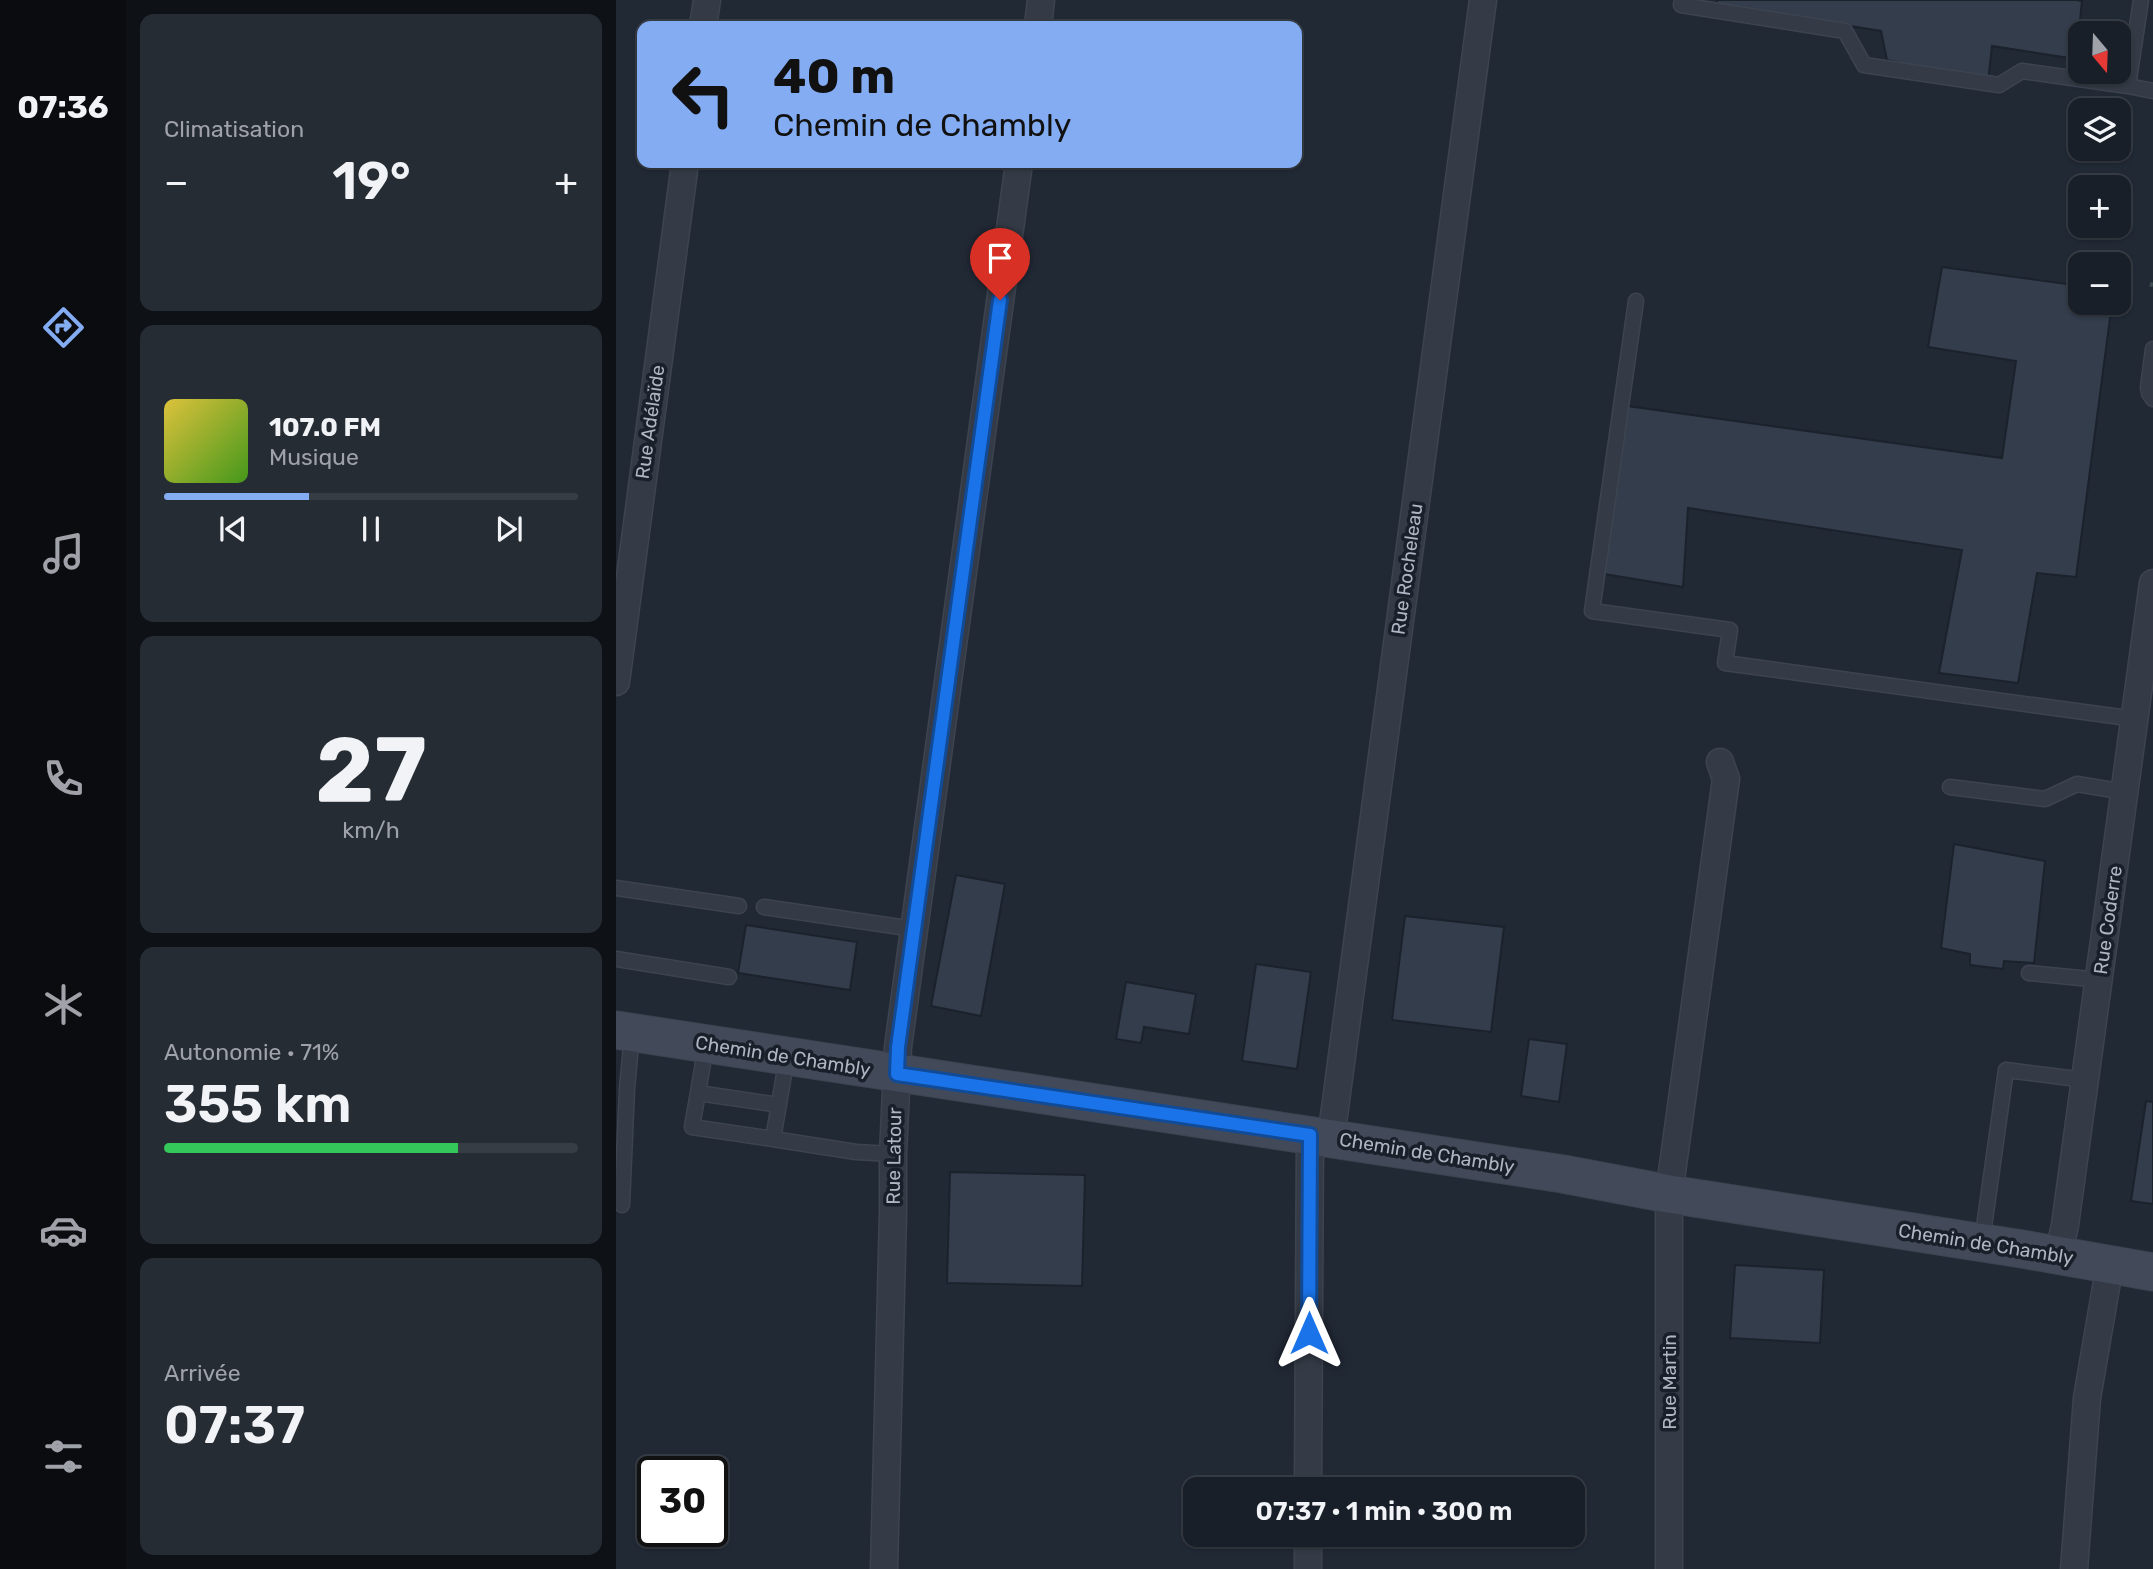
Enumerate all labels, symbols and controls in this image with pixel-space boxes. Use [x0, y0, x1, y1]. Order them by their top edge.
north arrow [2068, 21, 2132, 84]
map controls [2068, 21, 2131, 315]
text: 40 m [773, 47, 895, 105]
icon: left [658, 49, 749, 140]
text: 07:36 [17, 88, 109, 126]
button: layers [2068, 98, 2131, 161]
text: Chemin de Chambly [773, 106, 1071, 144]
text: Climatisation [164, 115, 304, 143]
text: 19° [332, 150, 411, 212]
text: − [164, 159, 189, 205]
text: + [554, 159, 578, 205]
button: + [2068, 175, 2131, 238]
pin [970, 228, 1030, 300]
icon: arrive [981, 239, 1019, 277]
button: − [2068, 252, 2131, 315]
icon: directions [39, 303, 88, 352]
street label: Rue Adélaïde [631, 364, 669, 480]
text: 107.0 FM [269, 412, 381, 443]
text: Musique [269, 443, 359, 471]
street label: Rue Rocheleau [1386, 502, 1428, 636]
icon: previous [214, 510, 252, 548]
icon: pause [352, 510, 390, 548]
icon: next [490, 510, 528, 548]
icon: music [39, 529, 88, 578]
text: 27 [315, 716, 427, 824]
icon: phone [39, 754, 88, 803]
text: km/h [342, 816, 400, 844]
street label: Rue Coderre [2089, 864, 2127, 976]
icon: climate [39, 980, 88, 1029]
street label: Chemin de Chambly [694, 1031, 872, 1081]
text: Autonomie · 71% [164, 1038, 339, 1066]
text: 355 km [164, 1073, 351, 1135]
street label: Rue Latour [882, 1106, 906, 1205]
street label: Chemin de Chambly [1338, 1128, 1516, 1178]
icon: car [39, 1206, 88, 1255]
street label: Chemin de Chambly [1897, 1219, 2075, 1269]
position arrow [1272, 1296, 1346, 1370]
street label: Rue Martin [1658, 1334, 1681, 1430]
text: Arrivée [164, 1359, 241, 1387]
text: 07:37 [164, 1394, 305, 1456]
icon: filters [39, 1432, 88, 1481]
speed limit sign: 30 [637, 1456, 728, 1547]
text: 07:37 · 1 min · 300 m [1256, 1496, 1512, 1527]

